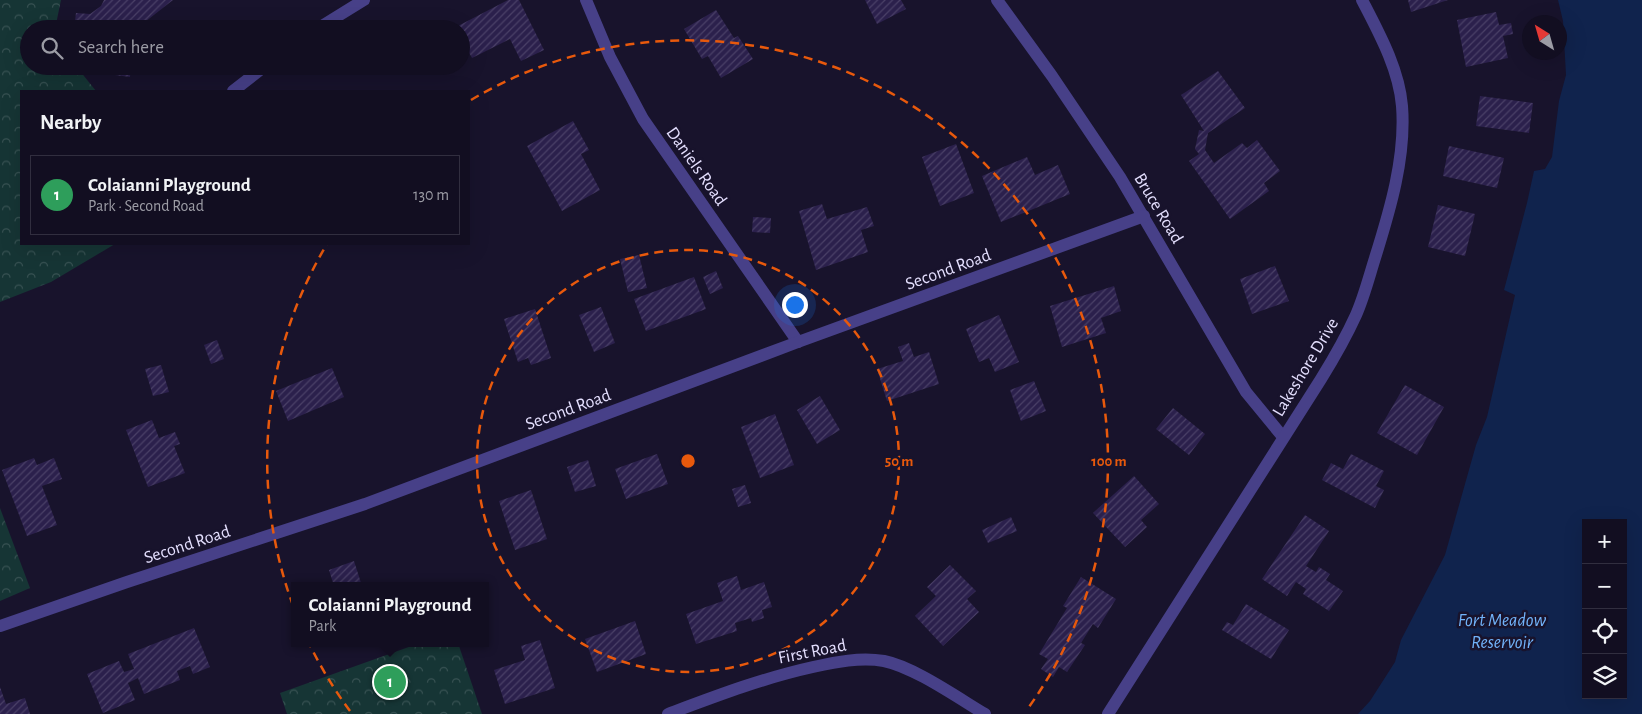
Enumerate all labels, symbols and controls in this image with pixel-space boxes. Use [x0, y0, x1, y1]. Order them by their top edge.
north arrow [1522, 15, 1567, 60]
search box [20, 20, 470, 75]
icon: search [38, 34, 66, 62]
text: Search here [78, 38, 164, 57]
text: Nearby [40, 112, 101, 133]
street label: Daniels Road [663, 124, 730, 209]
street label: Bruce Road [1130, 170, 1186, 247]
text: Colaianni Playground [88, 176, 251, 195]
text: 1 [54, 187, 60, 203]
text: 130 m [413, 187, 449, 203]
text: Park · Second Road [88, 198, 204, 214]
street label: Second Road [903, 246, 993, 294]
your location [782, 292, 808, 318]
street label: Lakeshore Drive [1270, 315, 1342, 420]
street label: Second Road [523, 386, 613, 434]
centre of rings [679, 452, 697, 470]
text: 50 m [885, 454, 913, 469]
text: 100 m [1091, 454, 1127, 469]
map controls [1582, 519, 1627, 699]
button: + [1582, 519, 1627, 564]
street label: Second Road [142, 523, 233, 567]
button: − [1582, 564, 1627, 609]
popup [291, 582, 489, 647]
text: Colaianni Playground [309, 596, 471, 615]
button: locate [1582, 609, 1627, 654]
water label: Fort Meadow Reservoir [1458, 611, 1546, 652]
text: Park [309, 618, 336, 634]
street label: First Road [777, 637, 848, 667]
button: layers [1582, 654, 1627, 699]
pin: 1 [374, 663, 406, 701]

